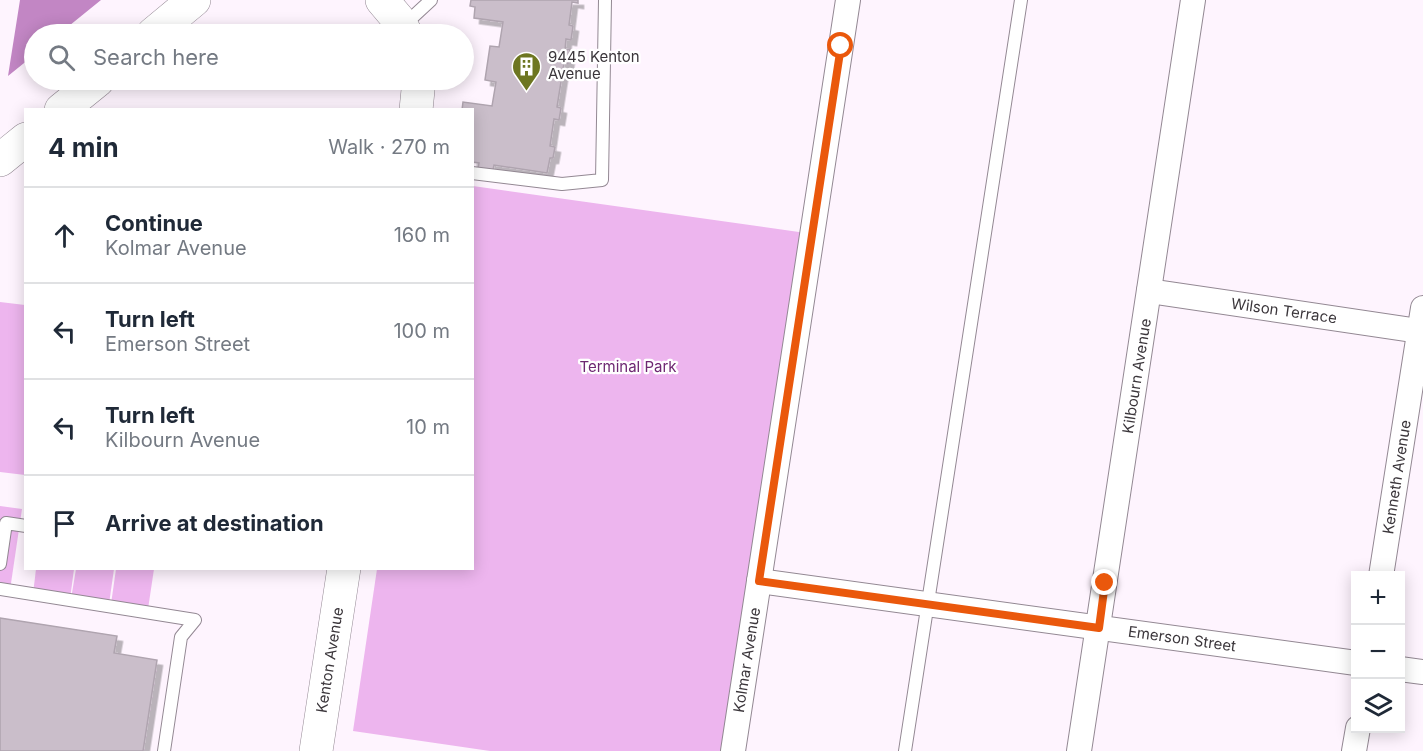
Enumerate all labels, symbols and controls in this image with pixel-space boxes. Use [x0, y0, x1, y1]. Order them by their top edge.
search box [24, 24, 474, 90]
route start [827, 32, 853, 58]
icon: search [45, 41, 78, 74]
text: Search here [93, 44, 219, 70]
place label: 9445 Kenton Avenue [548, 47, 640, 83]
building icon: 9445 Kenton Avenue [511, 50, 543, 92]
text: 4 min [48, 132, 119, 163]
text: Walk · 270 m [328, 135, 450, 159]
text: Continue [105, 210, 203, 236]
icon: ahead [48, 219, 81, 252]
text: 160 m [394, 223, 450, 247]
text: Kolmar Avenue [105, 236, 247, 260]
street label: Wilson Terrace [1230, 294, 1338, 327]
text: Turn left [105, 306, 195, 332]
icon: left [48, 315, 81, 348]
street label: Kilbourn Avenue [1118, 317, 1155, 435]
text: 100 m [393, 319, 450, 343]
text: Emerson Street [105, 332, 250, 356]
park label: Terminal Park [579, 357, 677, 376]
text: Turn left [105, 402, 195, 428]
icon: left [48, 411, 81, 444]
text: 10 m [406, 415, 450, 439]
street label: Kenneth Avenue [1378, 418, 1415, 535]
text: Kilbourn Avenue [105, 428, 260, 452]
icon: arrive [48, 507, 81, 540]
text: Arrive at destination [105, 510, 324, 536]
route end [1091, 569, 1117, 595]
map controls [1351, 571, 1405, 733]
button: + [1351, 571, 1405, 625]
street label: Kenton Avenue [312, 606, 347, 714]
street label: Kolmar Avenue [729, 606, 764, 714]
street label: Emerson Street [1127, 622, 1237, 656]
button: − [1351, 625, 1405, 679]
button: layers [1351, 679, 1405, 733]

